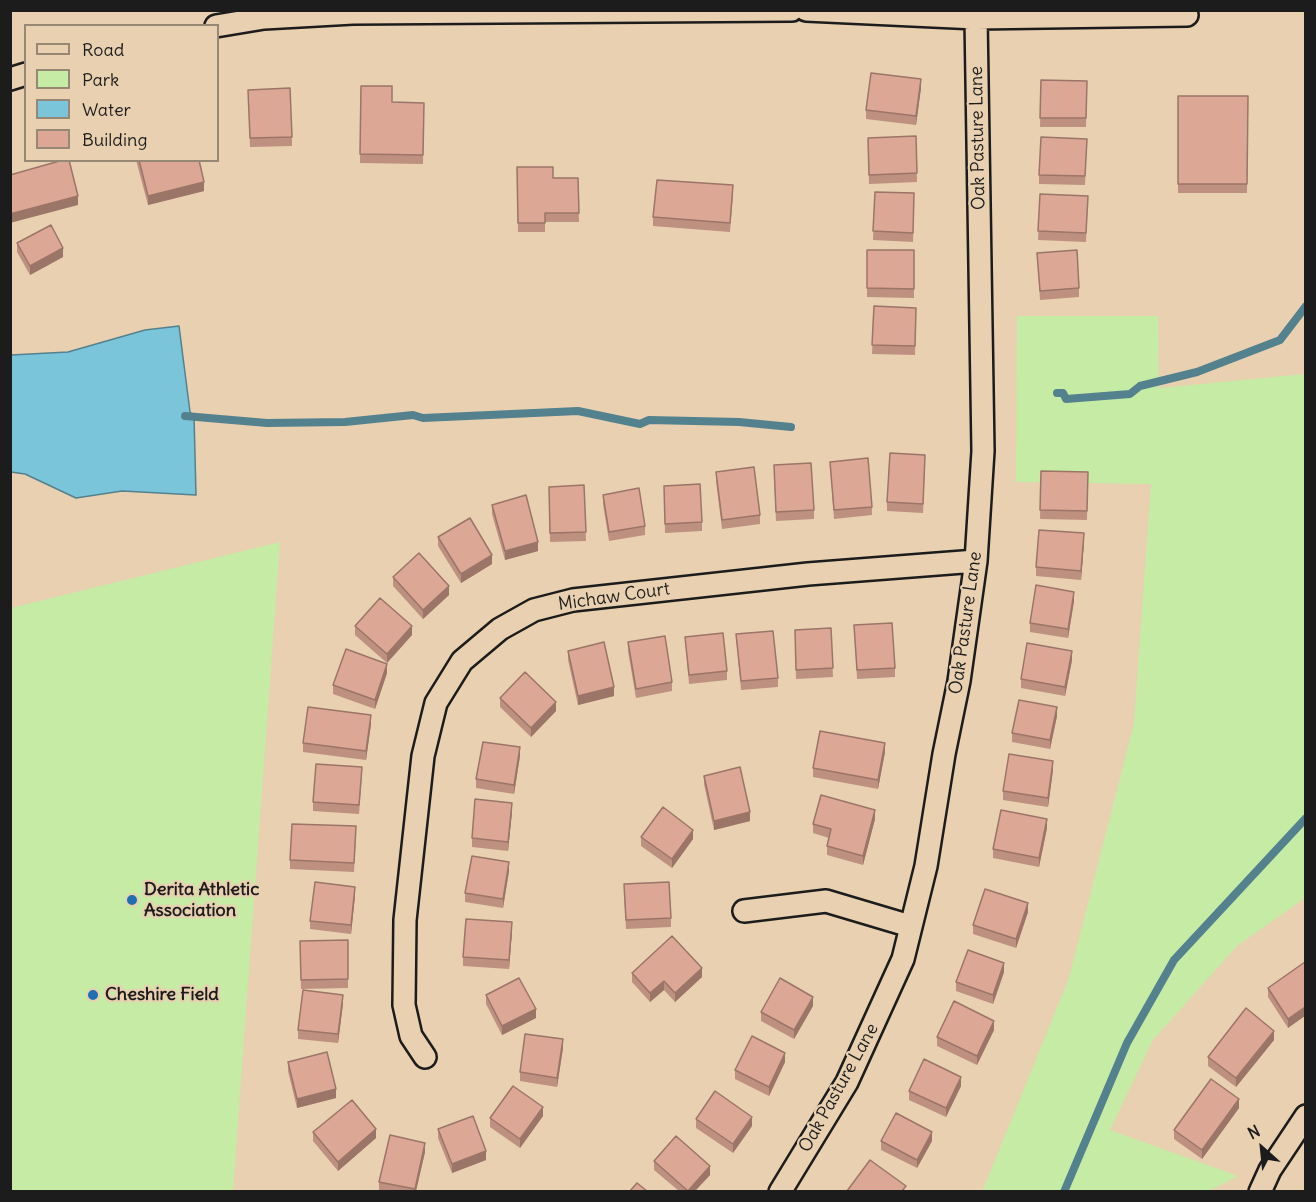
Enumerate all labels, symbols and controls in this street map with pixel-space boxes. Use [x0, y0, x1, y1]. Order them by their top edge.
legend [24, 24, 219, 162]
text: Road [82, 38, 124, 61]
street label: Oak Pasture Lane [966, 66, 990, 210]
text: Park [82, 68, 119, 91]
text: Water [82, 98, 131, 121]
text: Building [82, 128, 147, 151]
street label: Oak Pasture Lane [945, 550, 987, 696]
street label: Michaw Court [557, 578, 671, 616]
place label: Derita Athletic Association [144, 879, 259, 922]
marker: Derita Athletic Association [125, 893, 139, 907]
place label: Cheshire Field [105, 984, 219, 1006]
marker: Cheshire Field [86, 988, 100, 1002]
street label: Oak Pasture Lane [795, 1020, 883, 1156]
north arrow [1232, 1118, 1292, 1178]
text: N [1244, 1121, 1263, 1143]

